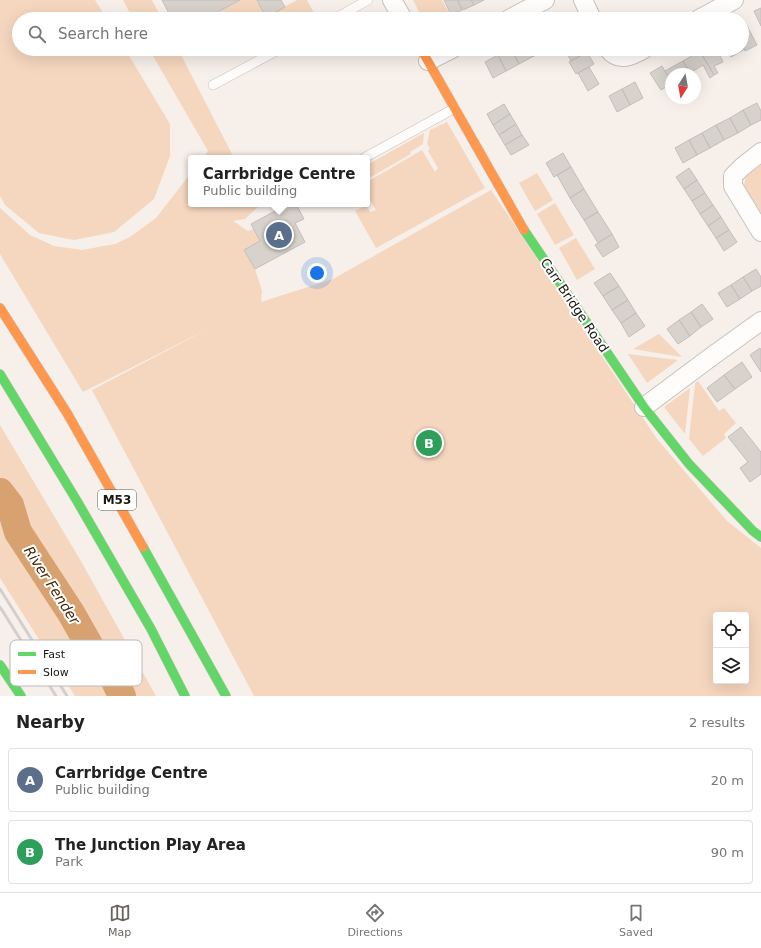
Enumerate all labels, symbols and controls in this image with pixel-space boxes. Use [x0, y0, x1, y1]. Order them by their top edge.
search box [12, 12, 749, 56]
icon: search [26, 23, 48, 45]
text: Search here [58, 25, 148, 43]
north arrow [665, 68, 701, 104]
popup [188, 155, 370, 207]
text: Carrbridge Centre [203, 165, 355, 183]
text: Public building [203, 183, 297, 198]
pin: A [266, 220, 292, 250]
street label: Carr Bridge Road [537, 255, 612, 355]
your location [307, 263, 327, 283]
pin: B [416, 428, 442, 458]
road number: M53 [98, 490, 136, 510]
water label: River Fender [21, 543, 84, 628]
map controls [713, 612, 749, 684]
button: locate [713, 612, 749, 648]
legend [10, 640, 142, 686]
text: Fast [43, 648, 66, 661]
button: layers [713, 648, 749, 684]
text: Slow [43, 666, 69, 679]
text: Nearby [16, 712, 85, 732]
text: 2 results [689, 715, 745, 730]
text: Carrbridge Centre [55, 764, 208, 782]
text: A [25, 773, 35, 788]
text: 20 m [711, 773, 744, 788]
text: Public building [55, 782, 150, 797]
text: The Junction Play Area [55, 836, 246, 854]
text: B [25, 845, 35, 860]
text: 90 m [711, 845, 744, 860]
text: Park [55, 854, 83, 869]
tab: Map [108, 902, 131, 939]
tab: Directions [347, 902, 403, 939]
tab: Saved [619, 902, 653, 939]

